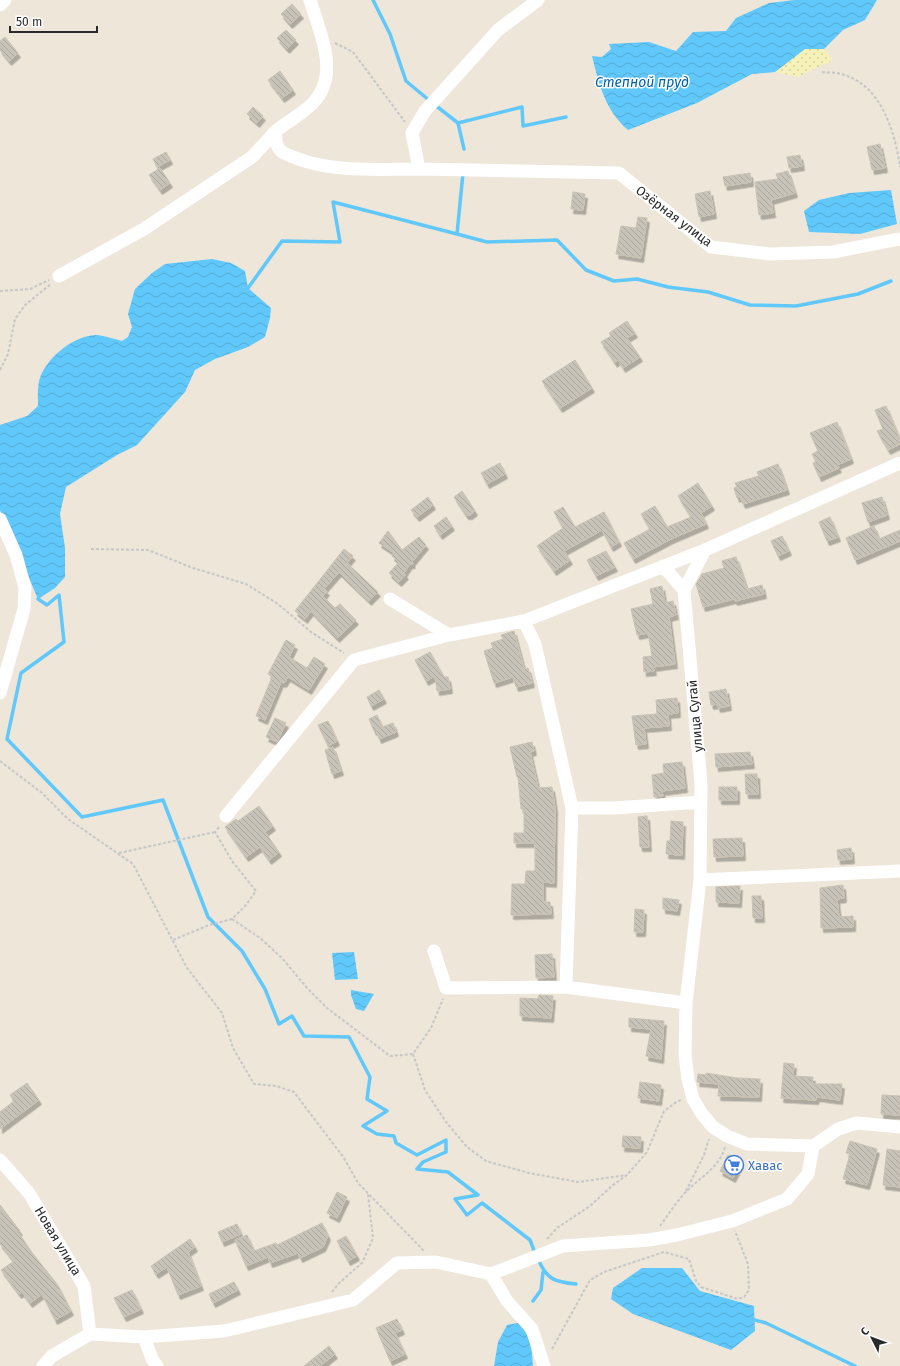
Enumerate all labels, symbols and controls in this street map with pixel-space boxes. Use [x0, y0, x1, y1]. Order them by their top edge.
scale bar [10, 8, 97, 34]
text: 50 m [16, 15, 42, 29]
water label: Степной пруд [595, 74, 689, 91]
street label: Озёрная улица [633, 182, 715, 250]
street label: улица Сугай [684, 679, 706, 753]
supermarket icon: Хавас [723, 1154, 745, 1176]
place label: Хавас [748, 1158, 783, 1173]
street label: Новая улица [32, 1204, 84, 1278]
north arrow [852, 1318, 892, 1358]
text: С [858, 1324, 872, 1338]

